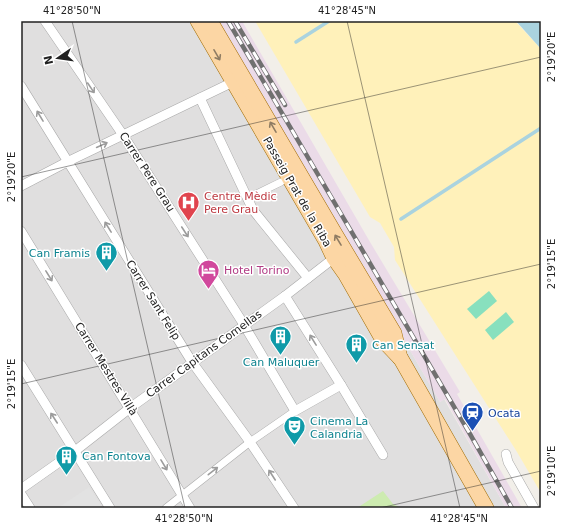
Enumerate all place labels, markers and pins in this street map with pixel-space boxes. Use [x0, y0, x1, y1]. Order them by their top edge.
hospital icon: Centre Mèdic Pere Grau [176, 189, 202, 222]
place label: Centre Mèdic Pere Grau [204, 190, 277, 216]
building icon: Can Framis [93, 240, 119, 273]
place label: Can Framis [29, 247, 90, 260]
hotel icon: Hotel Torino [196, 257, 222, 290]
place label: Hotel Torino [224, 264, 290, 277]
building icon: Can Maluquer [268, 323, 294, 356]
building icon: Can Sensat [344, 332, 370, 365]
place label: Can Sensat [372, 339, 435, 352]
place label: Can Maluquer [243, 356, 320, 369]
station icon: Ocata [459, 400, 485, 433]
place label: Ocata [488, 407, 521, 420]
theatre icon: Cinema La Calandria [281, 414, 307, 447]
place label: Cinema La Calandria [310, 415, 368, 441]
building icon: Can Fontova [53, 443, 79, 476]
place label: Can Fontova [82, 450, 151, 463]

